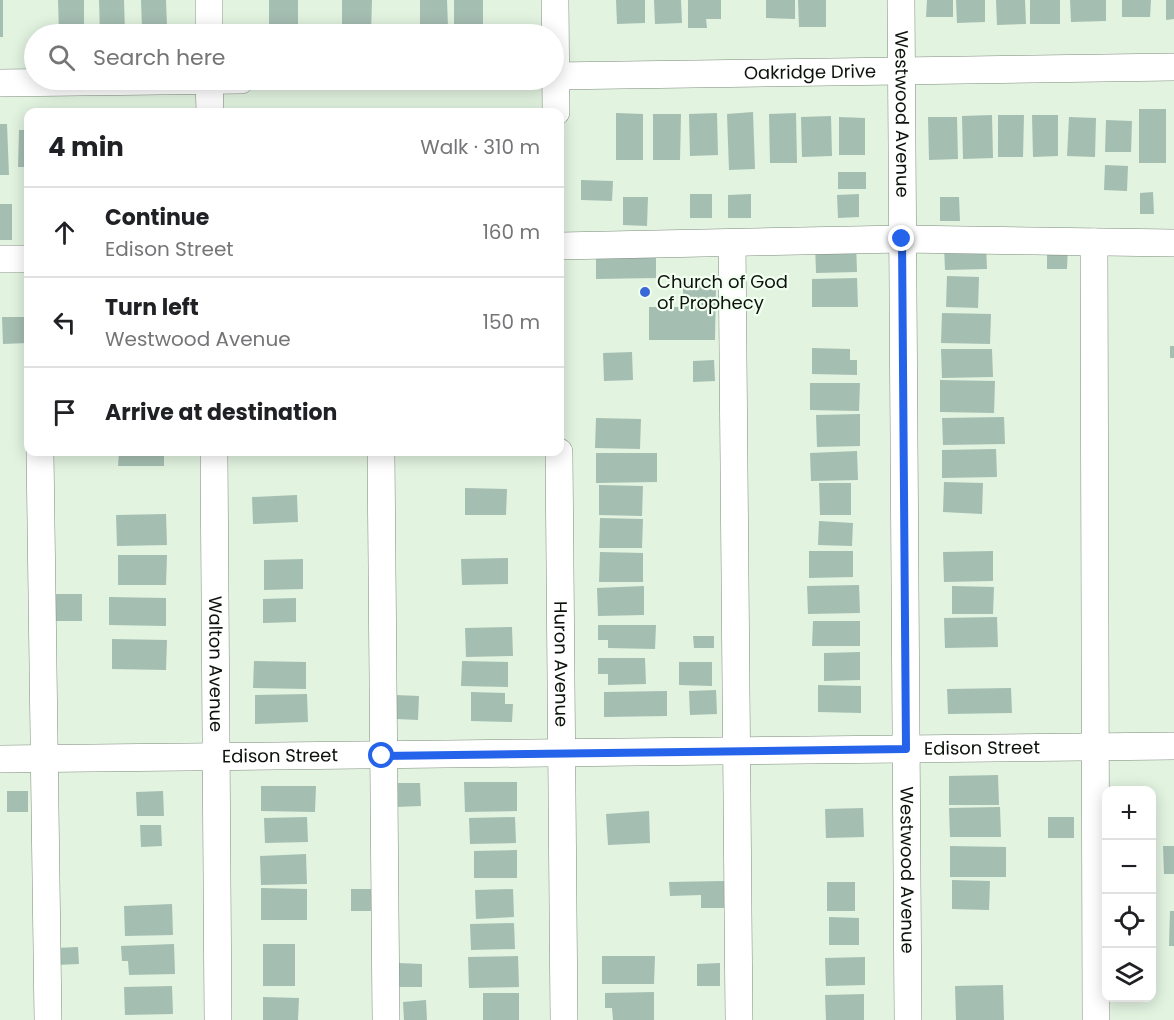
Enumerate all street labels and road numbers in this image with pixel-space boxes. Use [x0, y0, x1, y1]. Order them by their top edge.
street label: Westwood Avenue [889, 30, 915, 198]
street label: Oakridge Drive [744, 58, 876, 85]
street label: Walton Avenue [203, 596, 229, 732]
street label: Huron Avenue [548, 601, 574, 727]
street label: Edison Street [924, 734, 1040, 761]
street label: Edison Street [222, 742, 338, 769]
street label: Westwood Avenue [894, 786, 921, 954]

